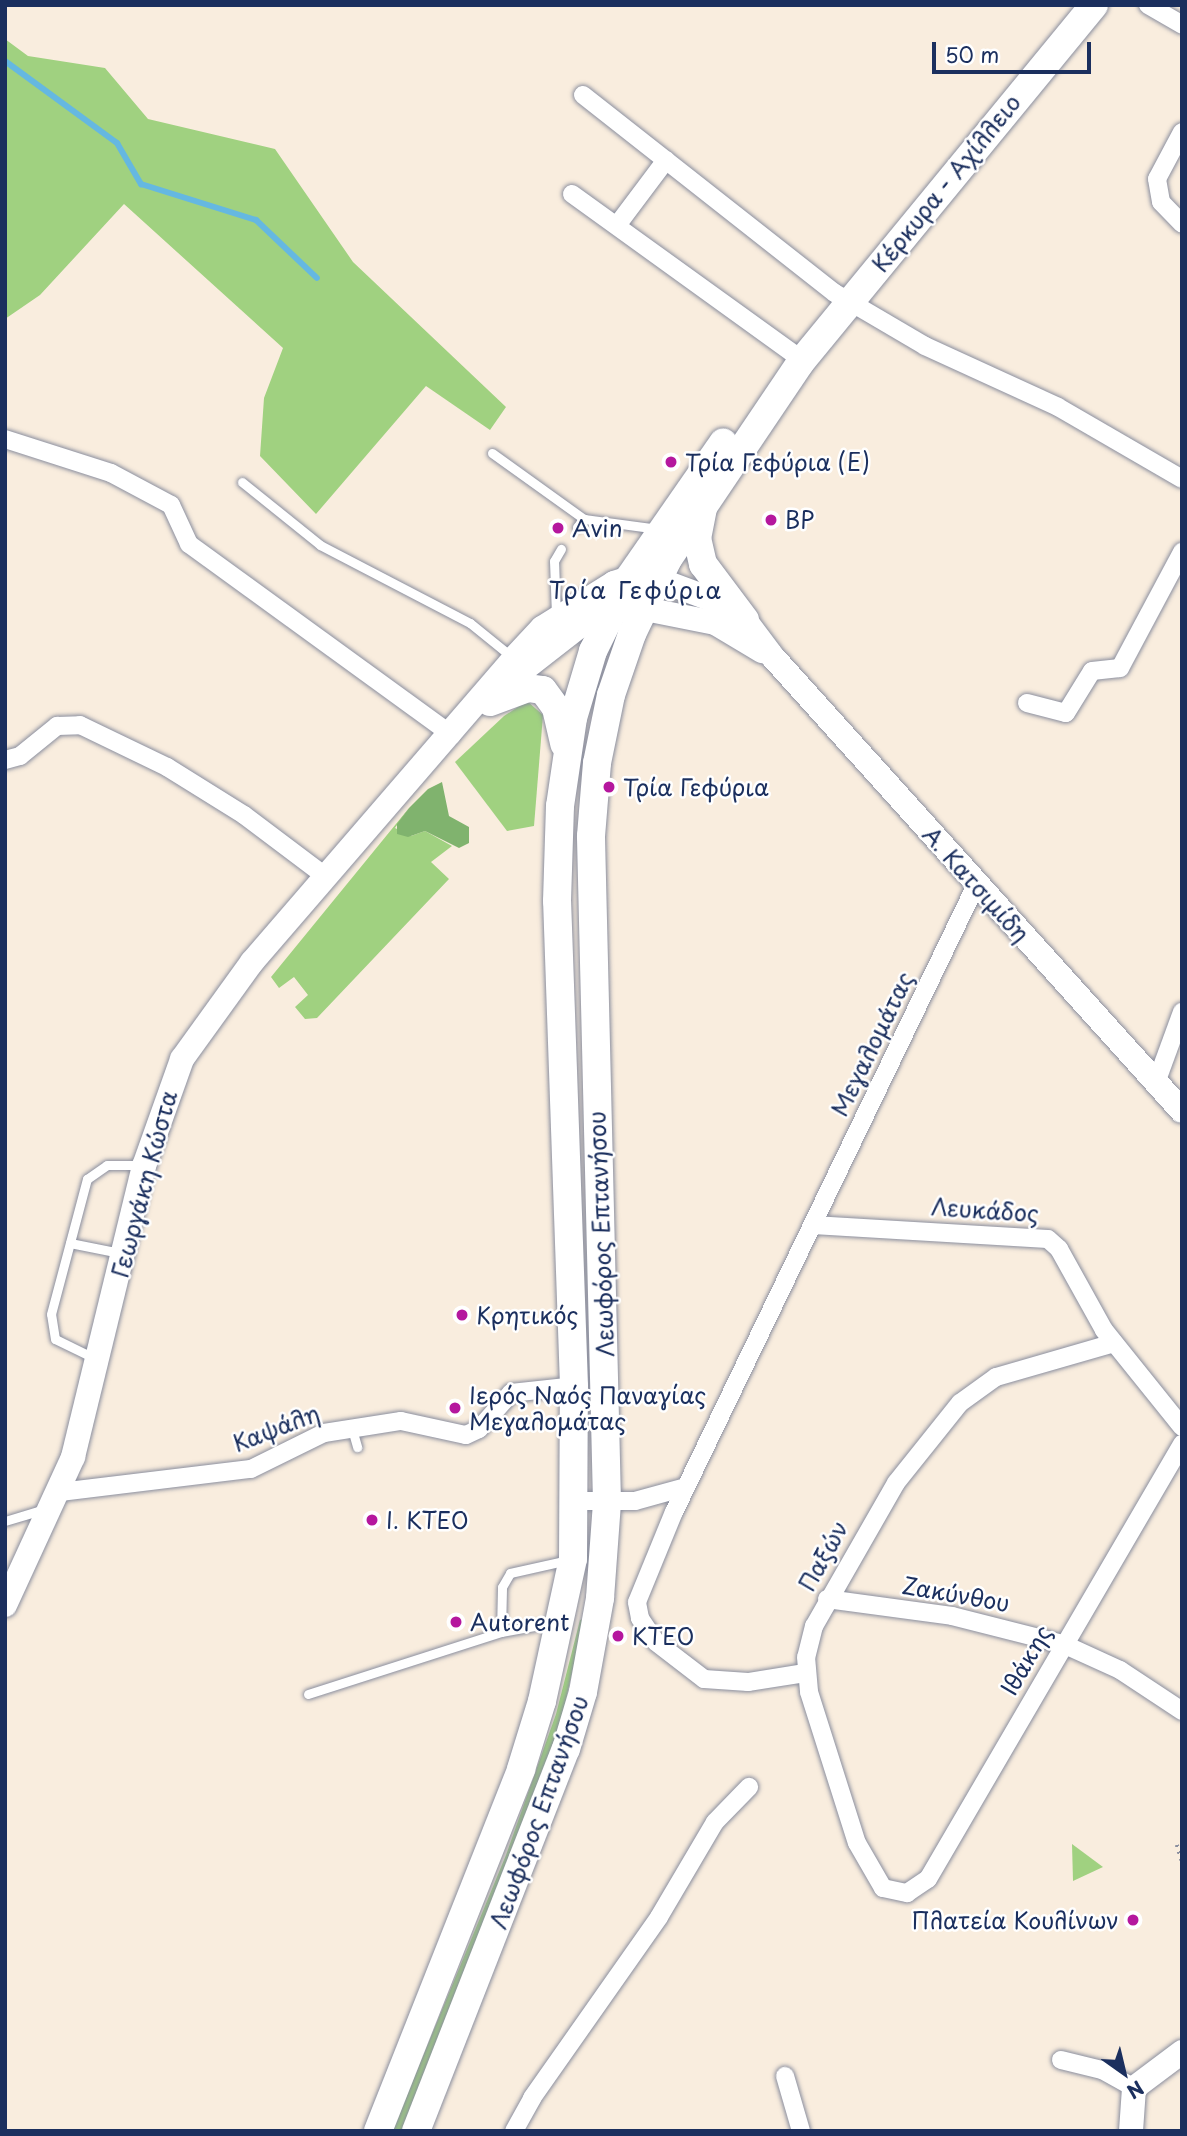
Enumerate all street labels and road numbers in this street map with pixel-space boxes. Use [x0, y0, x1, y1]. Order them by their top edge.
street label: Κέρκυρα - Αχίλλειο [865, 88, 1027, 278]
street label: Α. Κατσιμίδη [917, 820, 1035, 948]
street label: Μεγαλομάτας [825, 967, 919, 1121]
street label: Γεωργάκη Κώστα [106, 1087, 182, 1281]
street label: Λεωφόρος Επτανήσου [583, 1111, 619, 1357]
street label: Λευκάδος [930, 1192, 1040, 1228]
street label: Καψάλη [229, 1399, 323, 1457]
street label: Παξών [793, 1516, 853, 1596]
street label: Ζακύνθου [900, 1571, 1012, 1617]
street label: Ιθάκης [995, 1620, 1057, 1700]
street label: Λεωφόρος Επτανήσου [484, 1692, 594, 1932]

